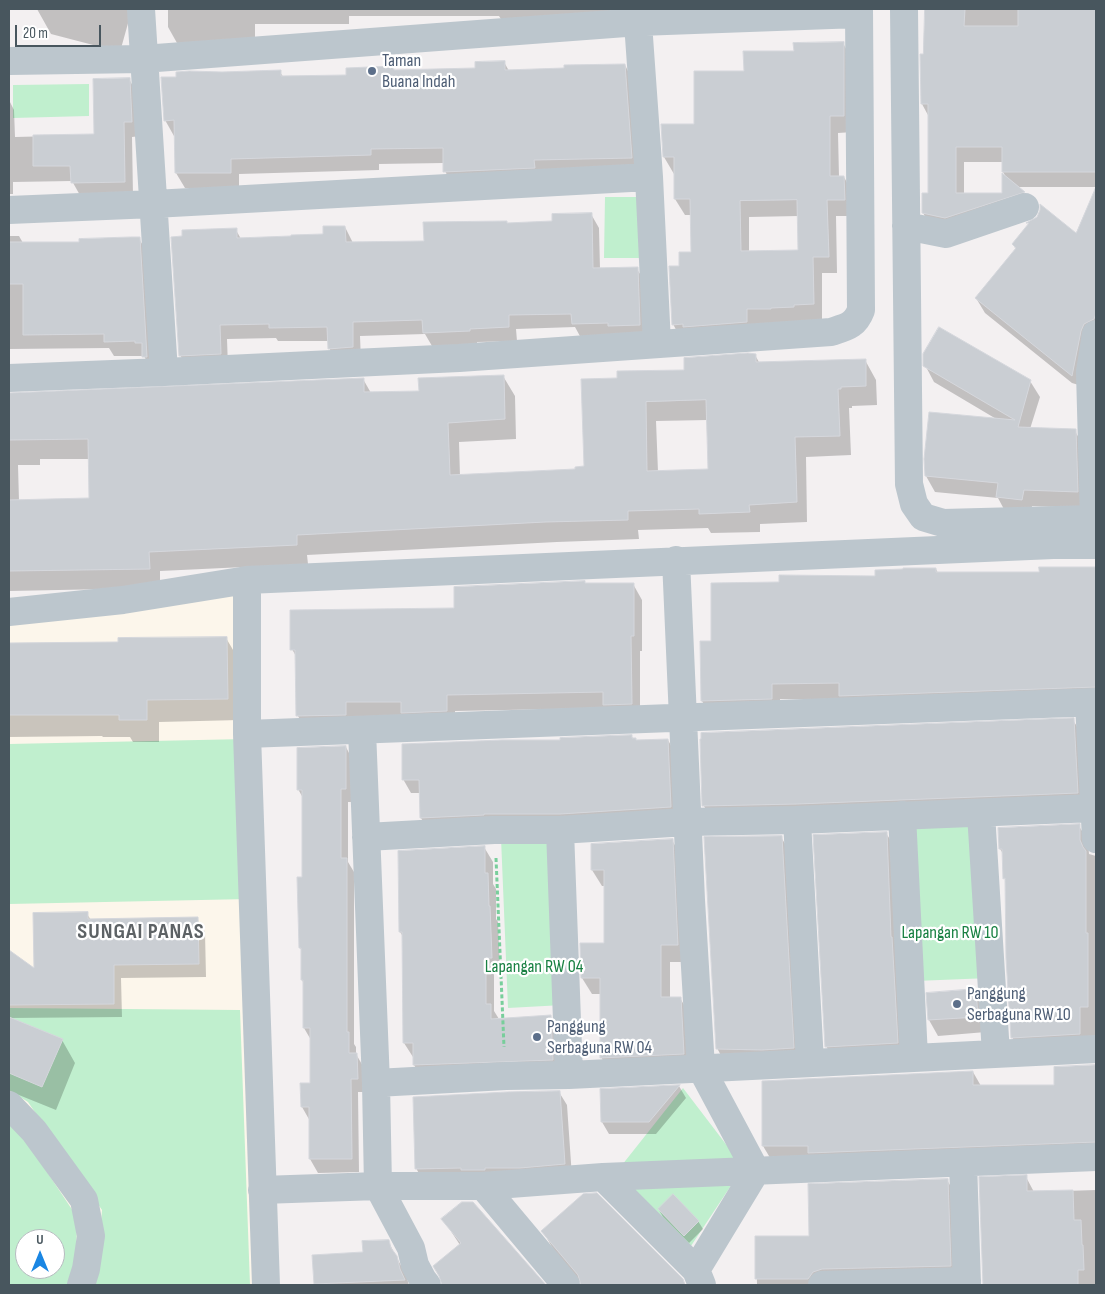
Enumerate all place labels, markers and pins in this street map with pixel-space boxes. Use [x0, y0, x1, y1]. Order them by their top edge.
place label: Taman Buana Indah [382, 50, 455, 92]
marker: Taman Buana Indah [366, 65, 378, 77]
place label: Panggung Serbaguna RW 10 [967, 983, 1071, 1026]
marker: Panggung Serbaguna RW 10 [951, 998, 963, 1010]
place label: Panggung Serbaguna RW 04 [547, 1016, 652, 1058]
marker: Panggung Serbaguna RW 04 [531, 1031, 543, 1043]

